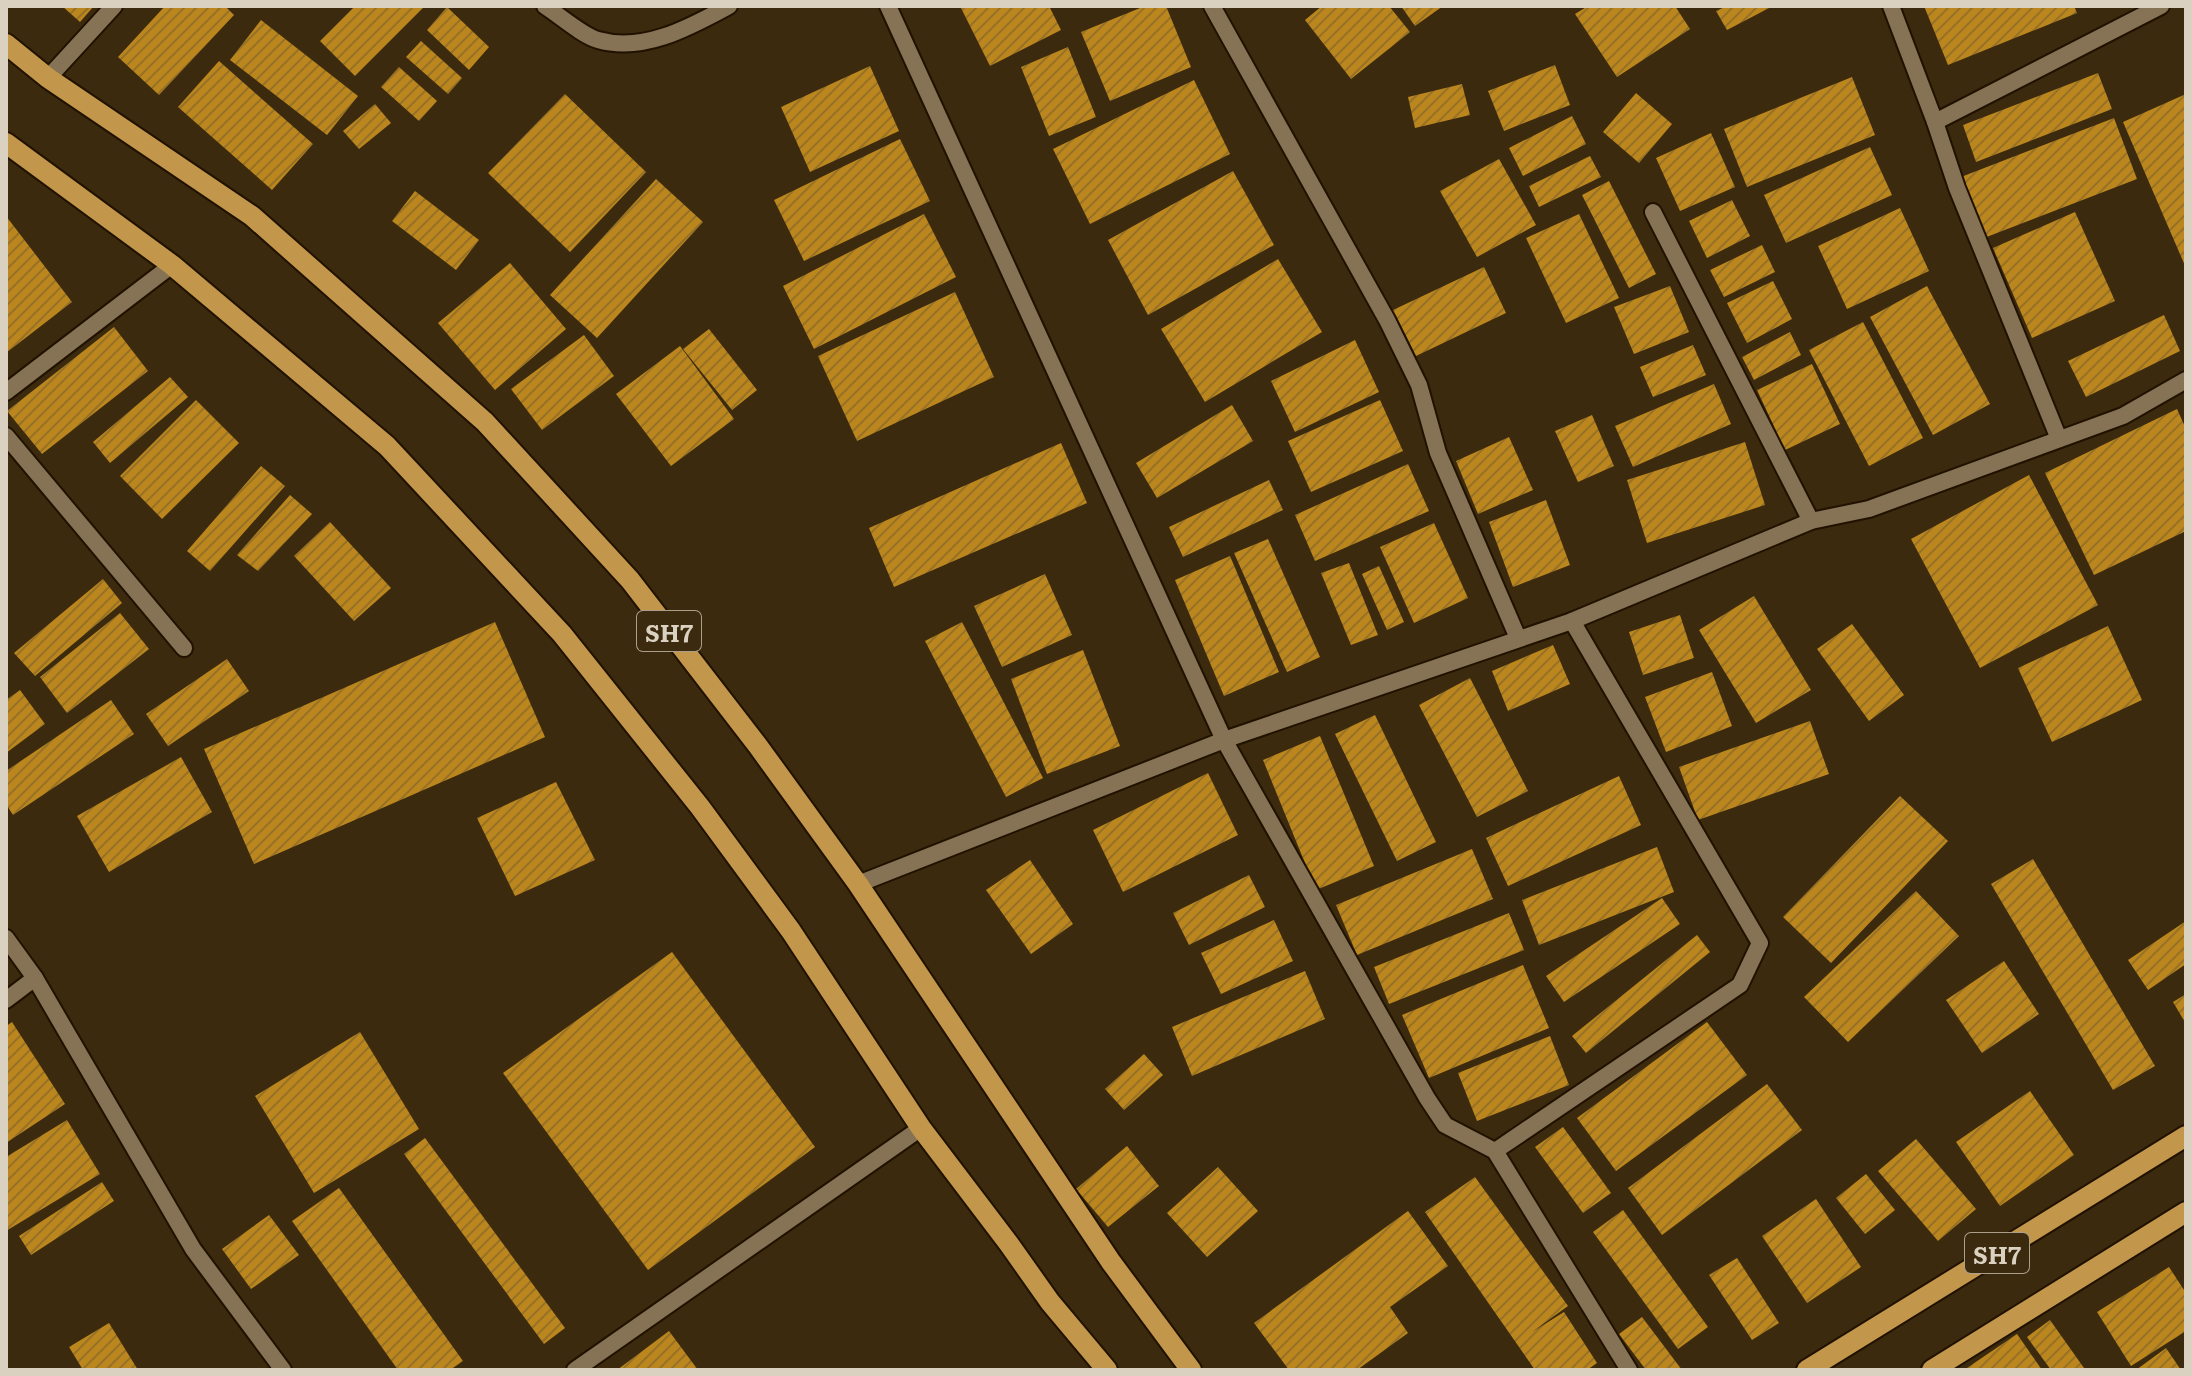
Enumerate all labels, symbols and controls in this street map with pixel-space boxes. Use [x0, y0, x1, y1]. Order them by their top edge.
road number: SH7 [637, 611, 701, 651]
road number: SH7 [1965, 1233, 2029, 1273]

